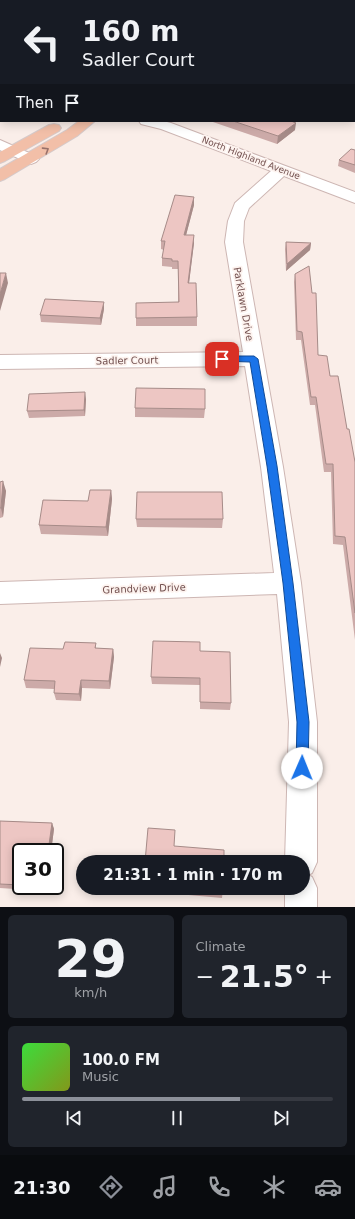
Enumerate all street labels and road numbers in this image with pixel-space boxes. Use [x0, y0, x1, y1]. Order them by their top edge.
street label: North Highland Avenue [200, 135, 302, 182]
street label: Parklawn Drive [232, 266, 255, 342]
street label: Sadler Court [96, 354, 158, 367]
street label: Grandview Drive [102, 582, 186, 595]

